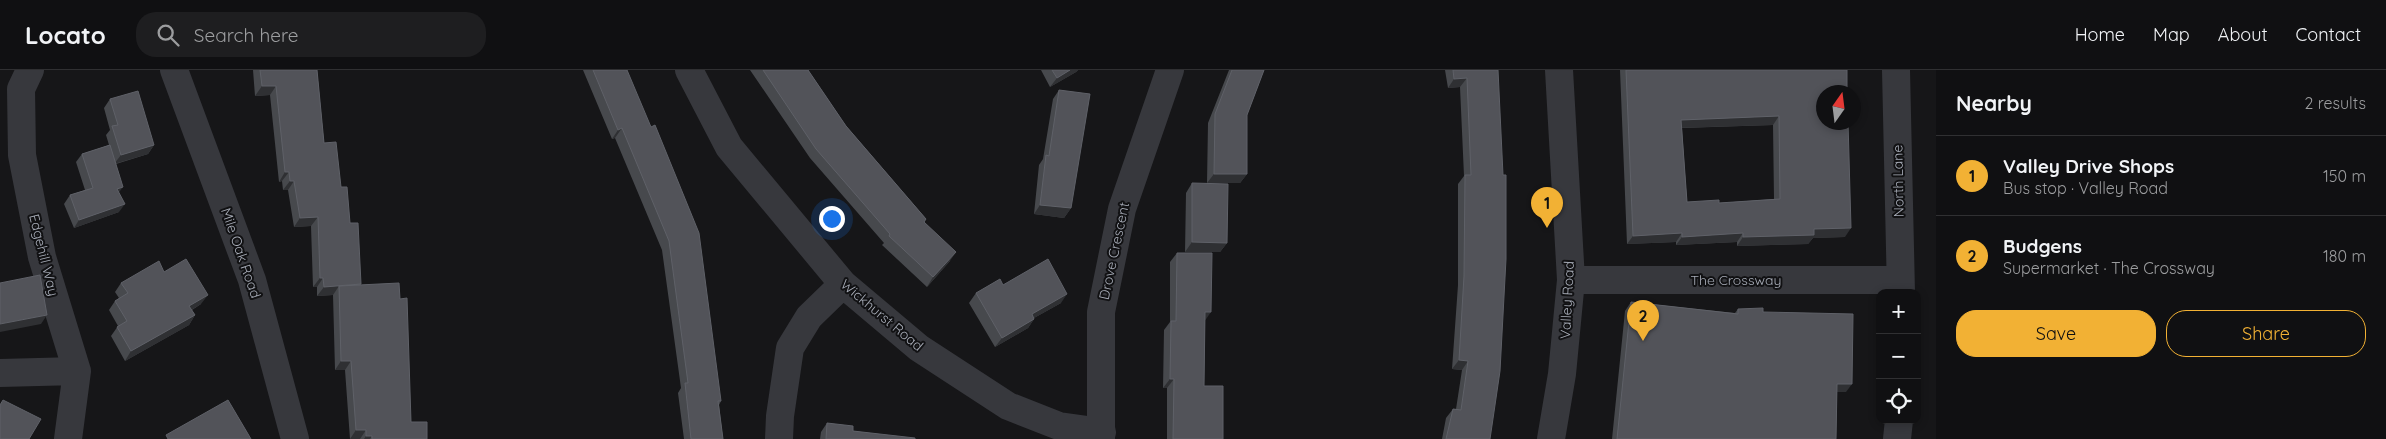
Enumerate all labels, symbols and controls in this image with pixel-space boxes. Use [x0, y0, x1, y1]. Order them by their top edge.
search box [136, 12, 486, 57]
text: Locato [25, 20, 106, 50]
icon: search [154, 21, 182, 49]
text: Search here [194, 23, 299, 47]
text: Home [2075, 23, 2125, 46]
text: Map [2153, 23, 2190, 46]
text: About [2218, 23, 2268, 46]
text: Contact [2296, 23, 2361, 46]
north arrow [1816, 85, 1861, 130]
text: Nearby [1956, 90, 2032, 116]
text: 2 results [2304, 93, 2366, 113]
street label: North Lane [1888, 145, 1908, 217]
text: Valley Drive Shops [2003, 154, 2174, 178]
text: 1 [1969, 166, 1975, 186]
text: 150 m [2323, 166, 2366, 186]
text: Bus stop · Valley Road [2003, 178, 2168, 198]
pin: 1 [1531, 187, 1563, 228]
street label: Drove Crescent [1095, 200, 1133, 301]
street label: Mile Oak Road [217, 205, 265, 301]
your location [819, 206, 845, 232]
street label: Edgehill Way [25, 212, 63, 298]
text: Budgens [2003, 234, 2082, 258]
text: 2 [1967, 246, 1977, 266]
text: 180 m [2323, 246, 2366, 266]
text: Supermarket · The Crossway [2003, 258, 2215, 278]
street label: Valley Road [1556, 260, 1578, 340]
street label: The Crossway [1691, 271, 1781, 289]
street label: Wickhurst Road [837, 275, 927, 355]
map controls [1876, 289, 1921, 424]
button: + [1876, 289, 1921, 334]
pin: 2 [1627, 300, 1659, 341]
button: Save [1956, 310, 2156, 357]
button: Share [2166, 310, 2366, 357]
button: − [1876, 334, 1921, 379]
button: locate [1876, 379, 1921, 424]

